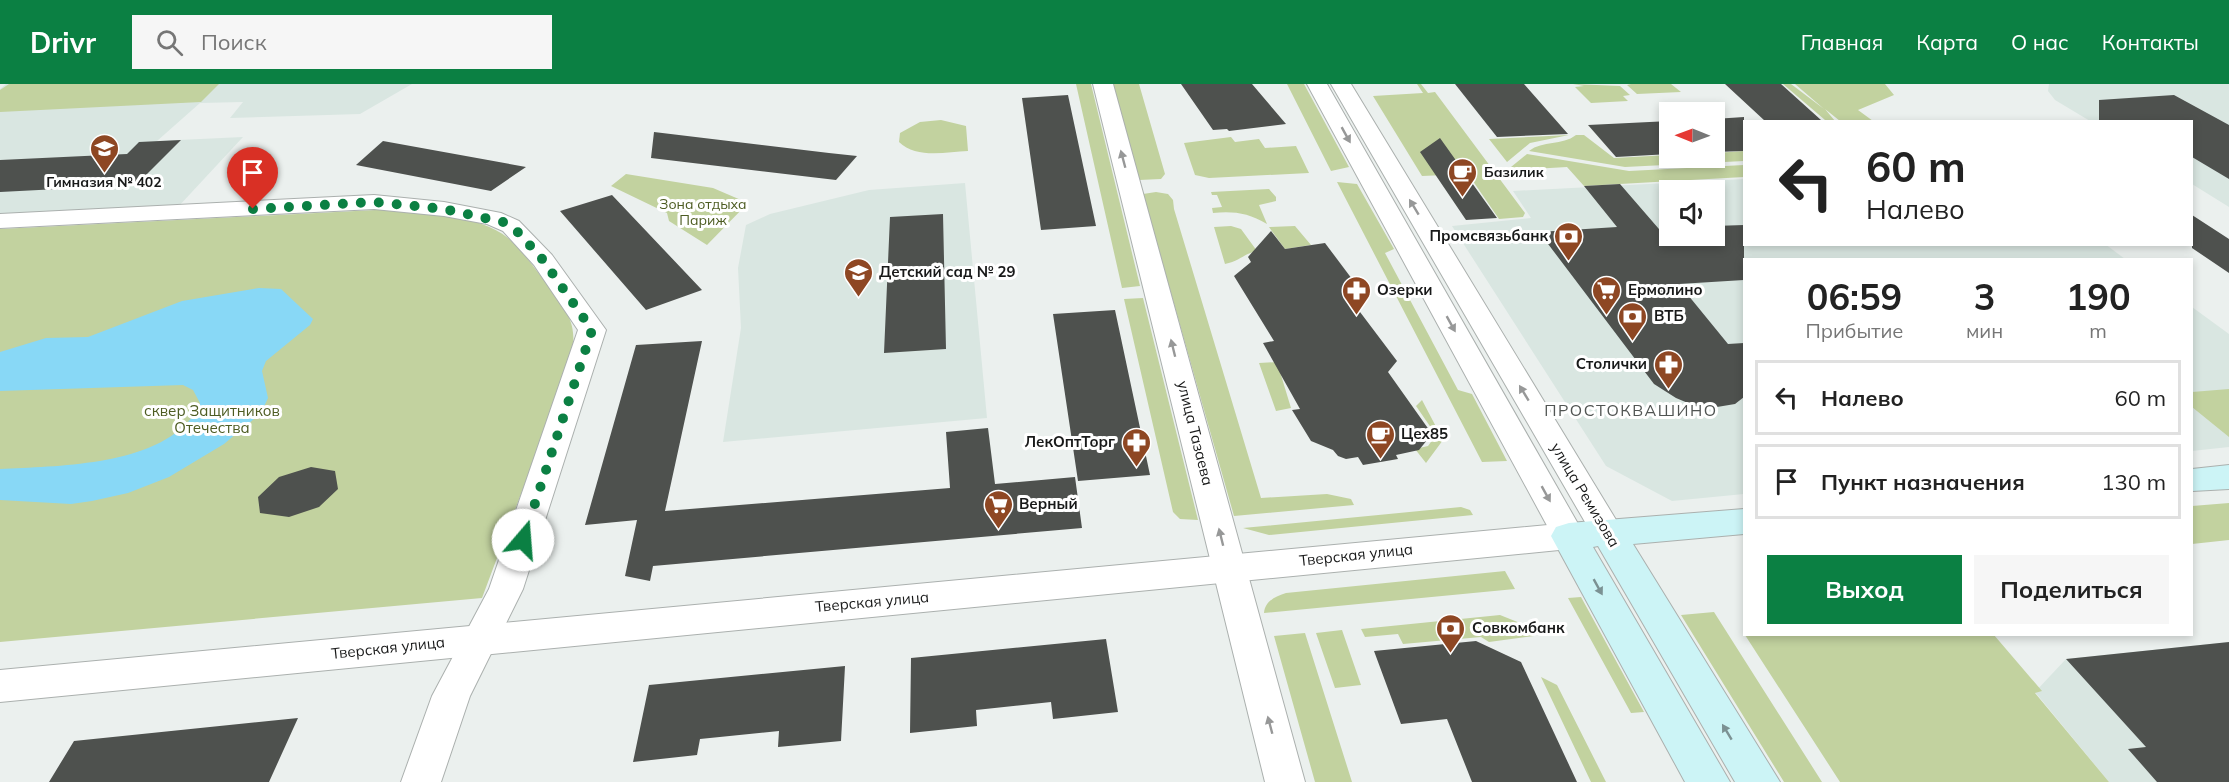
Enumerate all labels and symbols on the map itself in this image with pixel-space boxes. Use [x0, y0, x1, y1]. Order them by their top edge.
north arrow [1659, 102, 1725, 168]
one-way arrow [1341, 127, 1351, 144]
school or university icon: Гимназия № 402 [88, 132, 120, 174]
pin [227, 147, 278, 209]
one-way arrow [1117, 150, 1127, 168]
cafe icon: Базилик [1447, 156, 1479, 198]
place label: Базилик [1484, 163, 1545, 181]
place label: Гимназия № 402 [46, 173, 162, 191]
park label: Зона отдыха Париж [659, 195, 747, 229]
one-way arrow [1408, 199, 1419, 215]
bank icon: Промсвязьбанк [1553, 220, 1585, 262]
place label: Промсвязьбанк [1429, 226, 1548, 245]
school or university icon: Детский сад № 29 [842, 256, 874, 298]
place label: Детский сад № 29 [879, 262, 1016, 281]
pharmacy icon: Озерки [1340, 274, 1372, 316]
supermarket icon: Ермолино [1591, 274, 1623, 316]
place label: Озерки [1377, 280, 1432, 299]
place label: Ермолино [1628, 280, 1703, 299]
bank icon: ВТБ [1617, 300, 1649, 342]
place label: ВТБ [1654, 306, 1684, 325]
one-way arrow [1446, 316, 1456, 333]
one-way arrow [1168, 338, 1177, 356]
pharmacy icon: Столички [1652, 348, 1684, 390]
place label: Столички [1576, 354, 1647, 373]
street label: улица Тазаева [1173, 379, 1218, 487]
one-way arrow [1519, 384, 1529, 401]
district label: ПРОСТОКВАШИНО [1544, 400, 1718, 420]
park label: сквер Защитников Отечества [144, 401, 280, 437]
cafe icon: Цех85 [1364, 418, 1396, 460]
place label: Цех85 [1401, 424, 1448, 443]
pharmacy icon: ЛекОптТорг [1120, 426, 1152, 468]
place label: ЛекОптТорг [1025, 432, 1115, 451]
street label: улица Ремизова [1547, 439, 1624, 550]
one-way arrow [1541, 486, 1551, 503]
supermarket icon: Верный [982, 488, 1014, 530]
place label: Верный [1019, 494, 1078, 513]
position arrow [491, 508, 555, 572]
one-way arrow [1216, 527, 1225, 545]
street label: Тверская улица [1298, 539, 1414, 570]
one-way arrow [1592, 579, 1603, 595]
street label: Тверская улица [814, 587, 930, 616]
bank icon: Совкомбанк [1435, 612, 1467, 654]
place label: Совкомбанк [1472, 618, 1565, 637]
street label: Тверская улица [330, 632, 446, 663]
one-way arrow [1265, 716, 1274, 734]
one-way arrow [1722, 724, 1733, 740]

